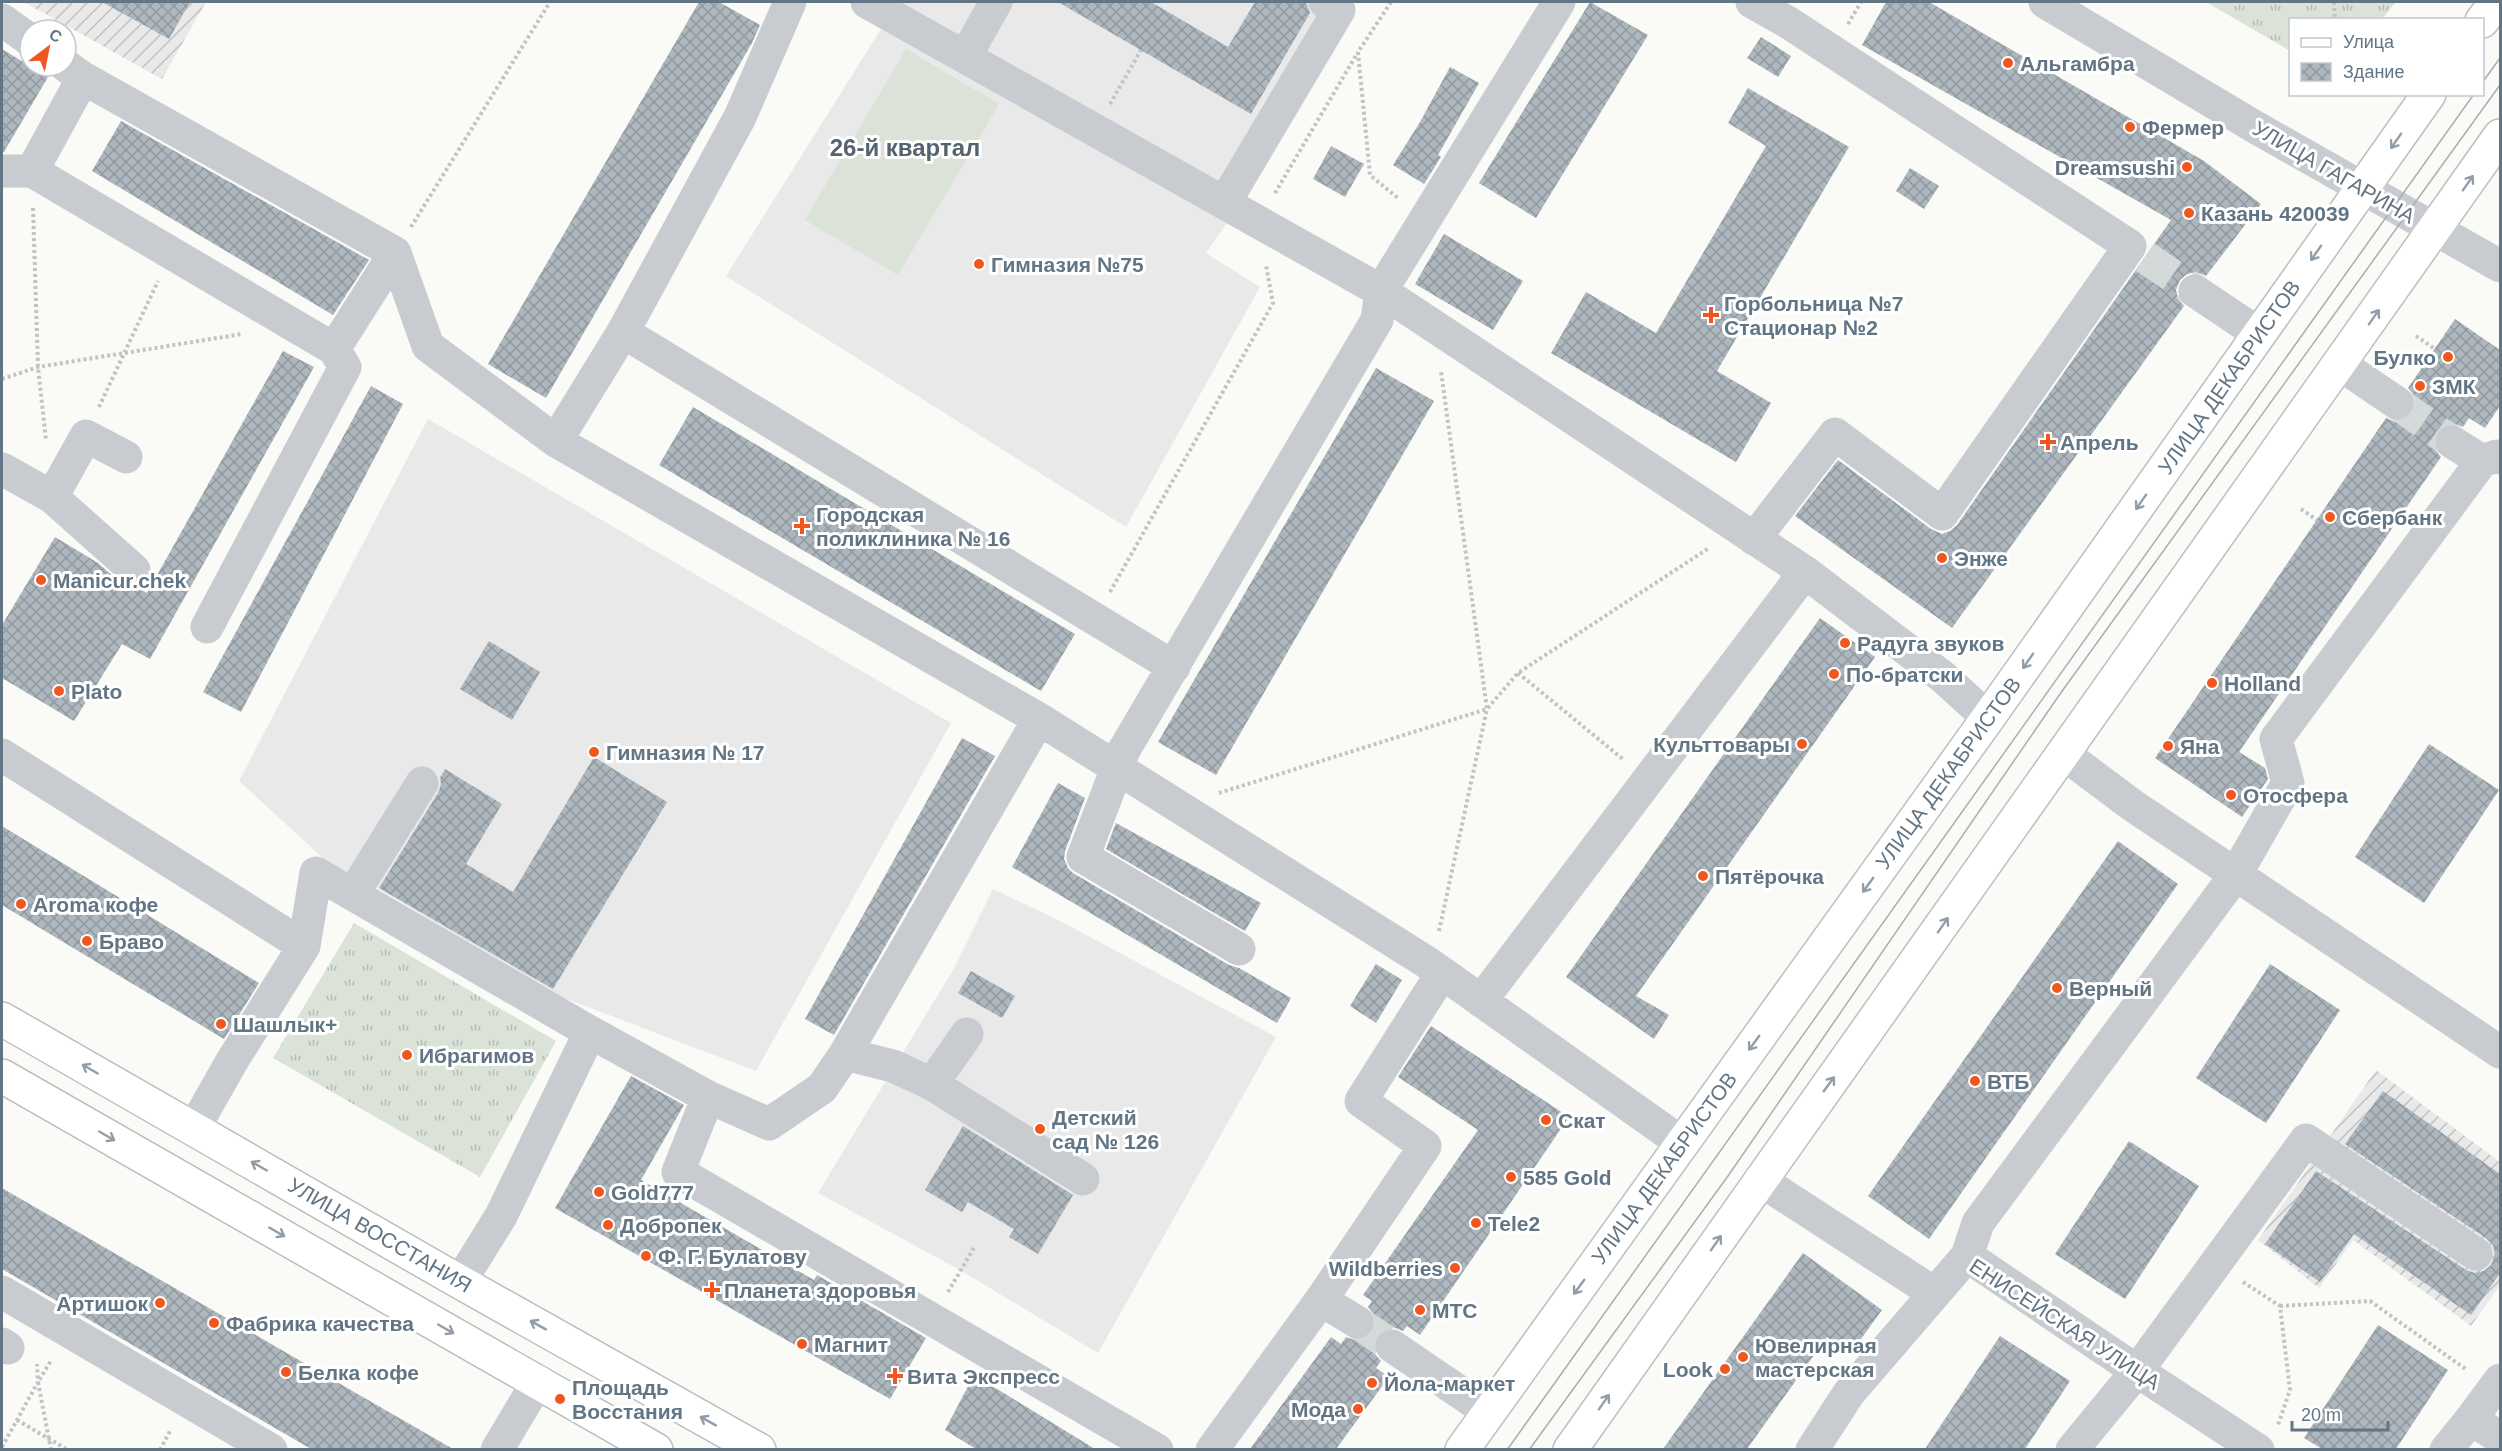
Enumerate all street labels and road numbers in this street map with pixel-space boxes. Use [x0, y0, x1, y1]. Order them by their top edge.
street label: УЛИЦА ГАГАРИНА [2249, 116, 2419, 228]
street label: УЛИЦА ДЕКАБРИСТОВ [2153, 276, 2305, 478]
street label: УЛИЦА ДЕКАБРИСТОВ [1871, 673, 2025, 873]
street label: УЛИЦА ДЕКАБРИСТОВ [1587, 1068, 1741, 1268]
street label: УЛИЦА ВОССТАНИЯ [284, 1173, 476, 1297]
street label: ЕНИСЕЙСКАЯ УЛИЦА [1966, 1254, 2164, 1394]

